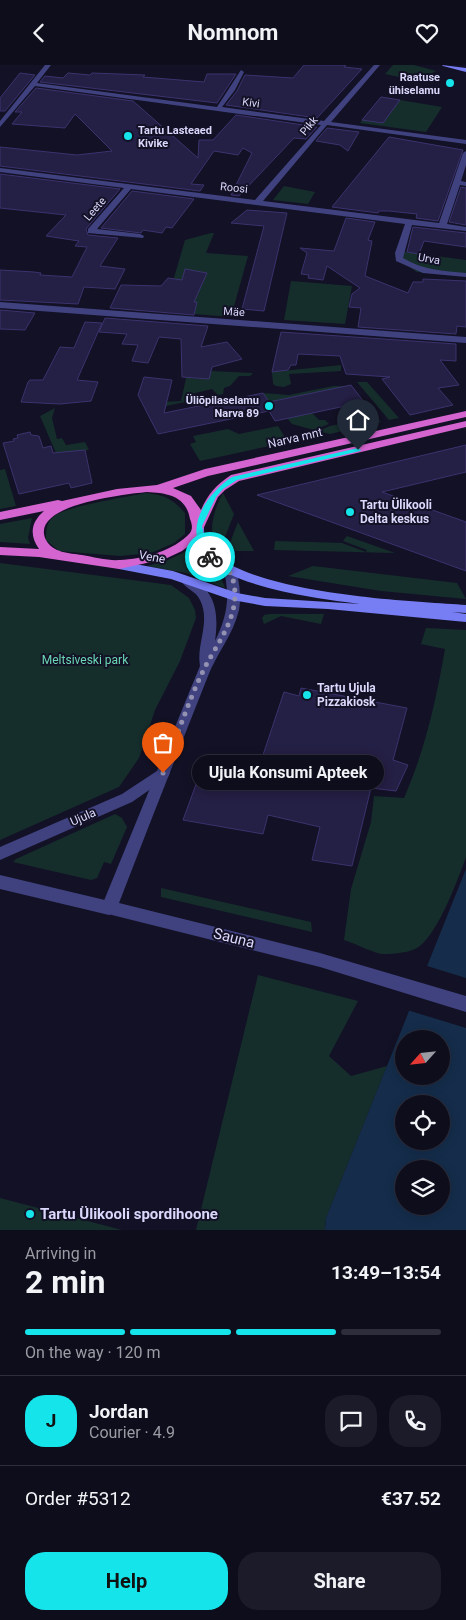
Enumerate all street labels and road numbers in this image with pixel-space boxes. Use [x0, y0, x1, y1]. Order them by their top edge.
street label: Kivi [241, 95, 261, 111]
street label: Pikk [297, 114, 321, 138]
street label: Roosi [220, 180, 248, 196]
street label: Leete [81, 194, 109, 223]
street label: Urva [417, 251, 441, 267]
street label: Mäe [223, 305, 245, 319]
street label: Narva mnt [266, 425, 324, 451]
street label: Vene [138, 548, 166, 566]
street label: Ujula [68, 805, 98, 829]
street label: Sauna [212, 924, 256, 952]

